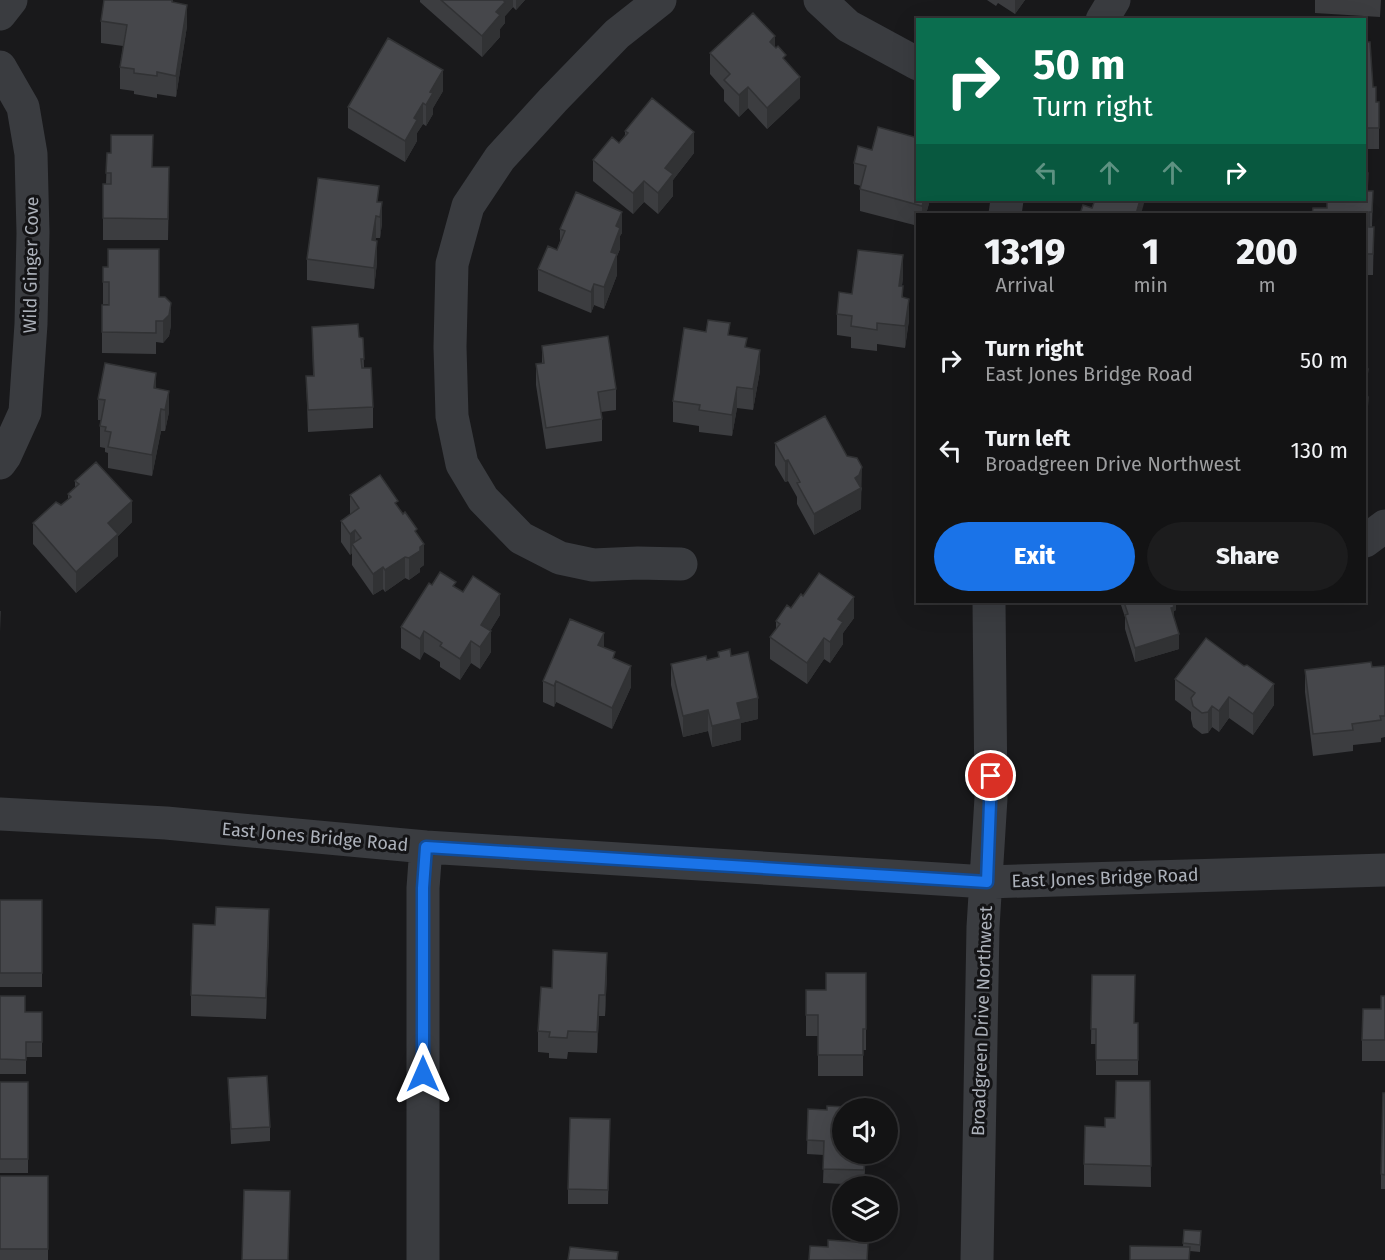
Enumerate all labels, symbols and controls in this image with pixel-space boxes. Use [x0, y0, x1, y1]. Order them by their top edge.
text: 50 m [1033, 40, 1126, 90]
icon: right [934, 42, 1012, 120]
text: Turn right [1033, 91, 1153, 123]
icon: left [1030, 156, 1063, 189]
icon: ahead [1093, 156, 1126, 189]
icon: ahead [1156, 156, 1189, 189]
icon: right [1219, 156, 1252, 189]
street label: Wild Ginger Cove [19, 196, 43, 334]
text: 13:19 [984, 230, 1065, 274]
text: 1 [1142, 230, 1159, 274]
text: 200 [1236, 230, 1298, 274]
text: Arrival [995, 273, 1054, 297]
text: min [1133, 273, 1168, 297]
text: m [1258, 273, 1276, 297]
text: Turn right [985, 335, 1084, 362]
icon: right [934, 344, 967, 377]
text: 50 m [1300, 347, 1348, 374]
text: East Jones Bridge Road [985, 362, 1193, 386]
text: Turn left [985, 425, 1070, 452]
icon: left [934, 434, 967, 467]
text: 130 m [1291, 437, 1348, 464]
text: Broadgreen Drive Northwest [985, 452, 1241, 476]
button: Exit [934, 522, 1135, 591]
button: Share [1147, 522, 1348, 591]
pin [965, 750, 1016, 801]
icon: arrive [974, 759, 1007, 792]
street label: East Jones Bridge Road [221, 818, 409, 856]
street label: East Jones Bridge Road [1011, 864, 1199, 892]
street label: Broadgreen Drive Northwest [967, 905, 997, 1136]
position arrow [391, 1042, 455, 1106]
map controls [832, 1098, 898, 1242]
button: sound [832, 1098, 898, 1164]
button: layers [832, 1176, 898, 1242]

